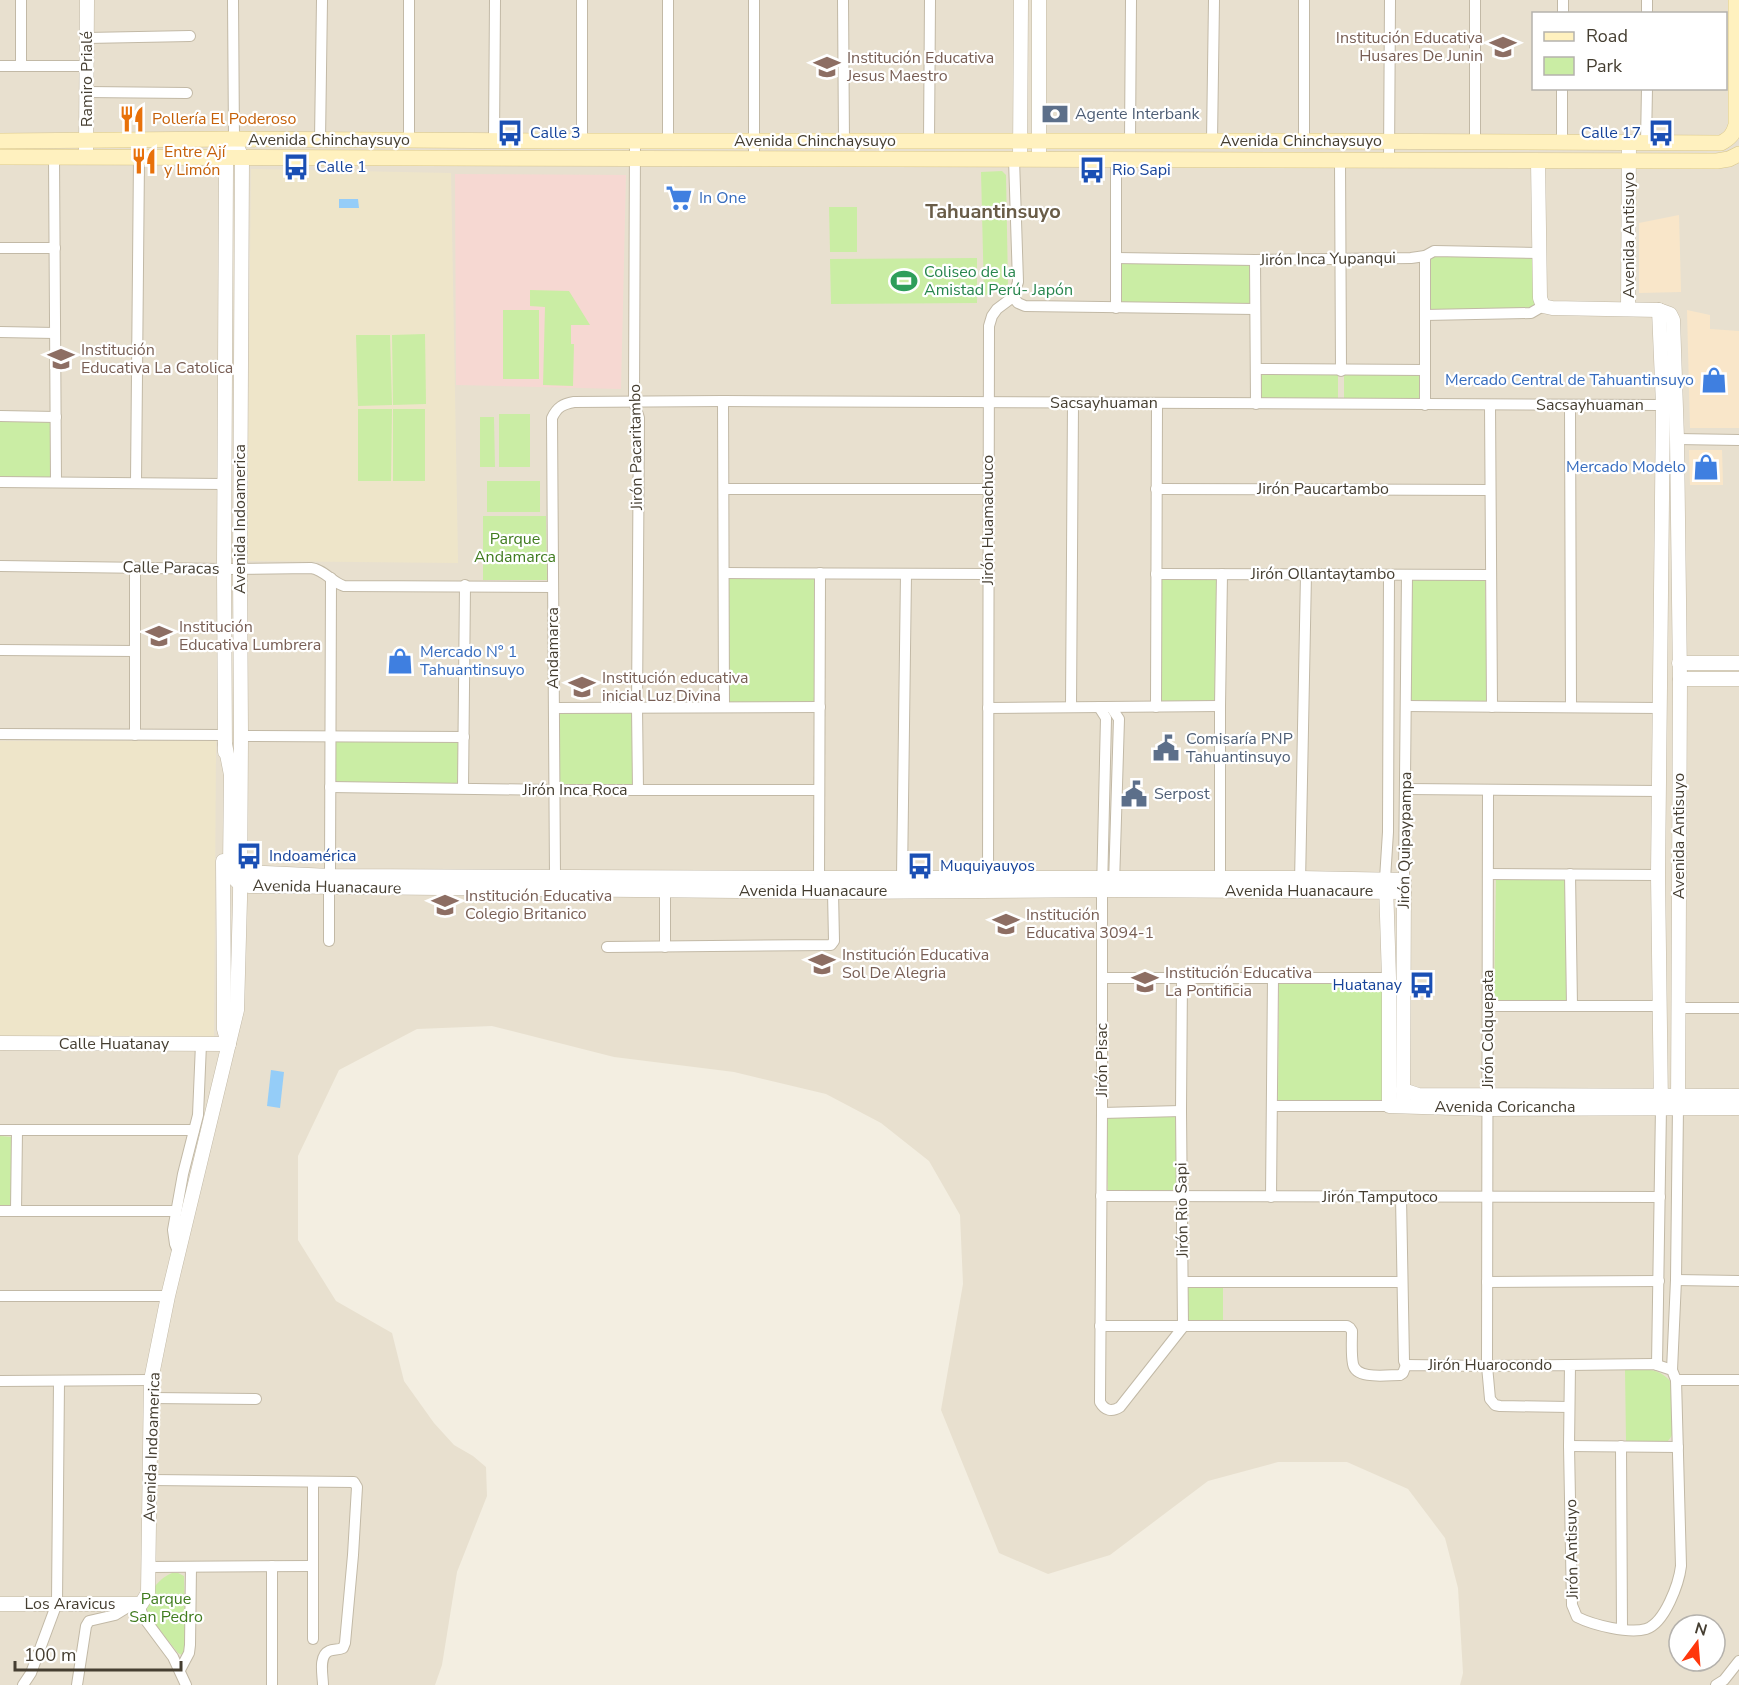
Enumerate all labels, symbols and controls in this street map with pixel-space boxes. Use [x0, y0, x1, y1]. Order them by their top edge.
legend [1532, 12, 1727, 90]
text: Road [1586, 24, 1628, 48]
place label: Institución Educativa Husares De Junin [1336, 27, 1483, 67]
street label: Ramiro Prialé [76, 31, 98, 127]
school or university icon: Institución Educativa Husares De Junin [1488, 32, 1518, 62]
place label: Institución Educativa Jesus Maestro [846, 47, 994, 87]
school or university icon: Institución Educativa Jesus Maestro [812, 52, 842, 82]
text: Park [1586, 54, 1623, 78]
bank icon: Agente Interbank [1040, 99, 1070, 129]
place label: Agente Interbank [1075, 103, 1201, 125]
restaurant icon: Pollería El Poderoso [117, 104, 147, 134]
place label: Pollería El Poderoso [152, 108, 297, 130]
bus stop icon: Calle 3 [495, 118, 525, 148]
bus stop icon: Calle 17 [1646, 118, 1676, 148]
place label: Calle 3 [530, 122, 581, 144]
place label: Calle 17 [1581, 122, 1641, 144]
street label: Avenida Chinchaysuyo [248, 129, 410, 151]
street label: Avenida Chinchaysuyo [734, 130, 896, 152]
street label: Avenida Chinchaysuyo [1220, 130, 1382, 152]
place label: Entre Ají y Limón [164, 141, 227, 181]
restaurant icon: Entre Ají y Limón [129, 146, 159, 176]
bus stop icon: Calle 1 [281, 152, 311, 182]
bus stop icon: Rio Sapi [1077, 155, 1107, 185]
place label: Calle 1 [316, 156, 367, 178]
place label: Rio Sapi [1112, 159, 1171, 181]
street label: Avenida Antisuyo [1618, 172, 1640, 298]
supermarket icon: In One [664, 183, 694, 213]
place label: In One [699, 187, 746, 209]
district label: Tahuantinsuyo [925, 198, 1061, 225]
street label: Jirón Inca Yupanqui [1259, 247, 1396, 271]
place label: Coliseo de la Amistad Perú- Japón [924, 261, 1073, 301]
sports icon: Coliseo de la Amistad Perú- Japón [889, 266, 919, 296]
place label: Institución Educativa La Catolica [81, 339, 233, 379]
school or university icon: Institución Educativa La Catolica [46, 344, 76, 374]
shop icon: Mercado Central de Tahuantinsuyo [1699, 365, 1729, 395]
place label: Mercado Central de Tahuantinsuyo [1445, 369, 1694, 391]
street label: Jirón Pacaritambo [624, 384, 648, 511]
street label: Sacsayhuaman [1050, 392, 1158, 414]
street label: Sacsayhuaman [1536, 394, 1644, 416]
street label: Avenida Indoamerica [229, 444, 251, 594]
shop icon: Mercado Modelo [1691, 452, 1721, 482]
street label: Jirón Huamachuco [977, 455, 999, 586]
place label: Mercado Modelo [1566, 456, 1686, 478]
street label: Jirón Paucartambo [1256, 478, 1389, 500]
park label: Parque Andamarca [474, 528, 556, 568]
street label: Calle Paracas [122, 556, 220, 580]
street label: Jirón Ollantaytambo [1250, 563, 1395, 585]
street label: Andamarca [542, 607, 564, 689]
place label: Institución Educativa Lumbrera [179, 616, 321, 656]
school or university icon: Institución Educativa Lumbrera [144, 621, 174, 651]
place label: Mercado N° 1 Tahuantinsuyo [420, 641, 525, 681]
shop icon: Mercado N° 1 Tahuantinsuyo [385, 646, 415, 676]
place label: Institución educativa inicial Luz Divina [602, 667, 748, 707]
school or university icon: Institución educativa inicial Luz Divina [567, 672, 597, 702]
place label: Comisaría PNP Tahuantinsuyo [1186, 728, 1293, 768]
public building icon: Comisaría PNP Tahuantinsuyo [1151, 733, 1181, 763]
street label: Jirón Quipaypampa [1393, 771, 1417, 910]
street label: Avenida Antisuyo [1668, 773, 1690, 899]
street label: Jirón Inca Roca [522, 779, 627, 801]
public building icon: Serpost [1119, 779, 1149, 809]
place label: Serpost [1154, 783, 1210, 805]
bus stop icon: Indoamérica [234, 841, 264, 871]
place label: Indoamérica [269, 845, 356, 867]
bus stop icon: Muquiyauyos [905, 851, 935, 881]
place label: Muquiyauyos [940, 855, 1035, 877]
street label: Avenida Huanacaure [252, 875, 402, 899]
street label: Avenida Huanacaure [739, 880, 887, 902]
street label: Avenida Huanacaure [1225, 880, 1373, 902]
place label: Institución Educativa Colegio Britanico [465, 885, 612, 925]
school or university icon: Institución Educativa Colegio Britanico [430, 890, 460, 920]
place label: Institución Educativa 3094-1 [1026, 904, 1154, 944]
school or university icon: Institución Educativa 3094-1 [991, 909, 1021, 939]
place label: Institución Educativa Sol De Alegria [842, 944, 989, 984]
school or university icon: Institución Educativa Sol De Alegria [807, 949, 837, 979]
place label: Institución Educativa La Pontificia [1165, 962, 1312, 1002]
school or university icon: Institución Educativa La Pontificia [1130, 967, 1160, 997]
street label: Jirón Colquepata [1477, 969, 1499, 1090]
bus stop icon: Huatanay [1407, 970, 1437, 1000]
place label: Huatanay [1333, 974, 1403, 996]
street label: Jirón Pisac [1091, 1022, 1113, 1098]
street label: Calle Huatanay [59, 1033, 170, 1055]
street label: Avenida Coricancha [1434, 1096, 1576, 1118]
street label: Jirón Rio Sapi [1170, 1162, 1194, 1259]
street label: Jirón Tamputoco [1321, 1186, 1438, 1208]
street label: Jirón Huarocondo [1427, 1354, 1552, 1376]
street label: Avenida Indoamerica [138, 1372, 166, 1522]
street label: Jirón Antisuyo [1560, 1499, 1584, 1600]
park label: Parque San Pedro [129, 1588, 203, 1628]
street label: Los Aravicus [24, 1593, 116, 1615]
north arrow [1667, 1613, 1727, 1673]
text: N [1692, 1617, 1710, 1642]
scale bar [15, 1634, 182, 1672]
text: 100 m [24, 1643, 76, 1667]

